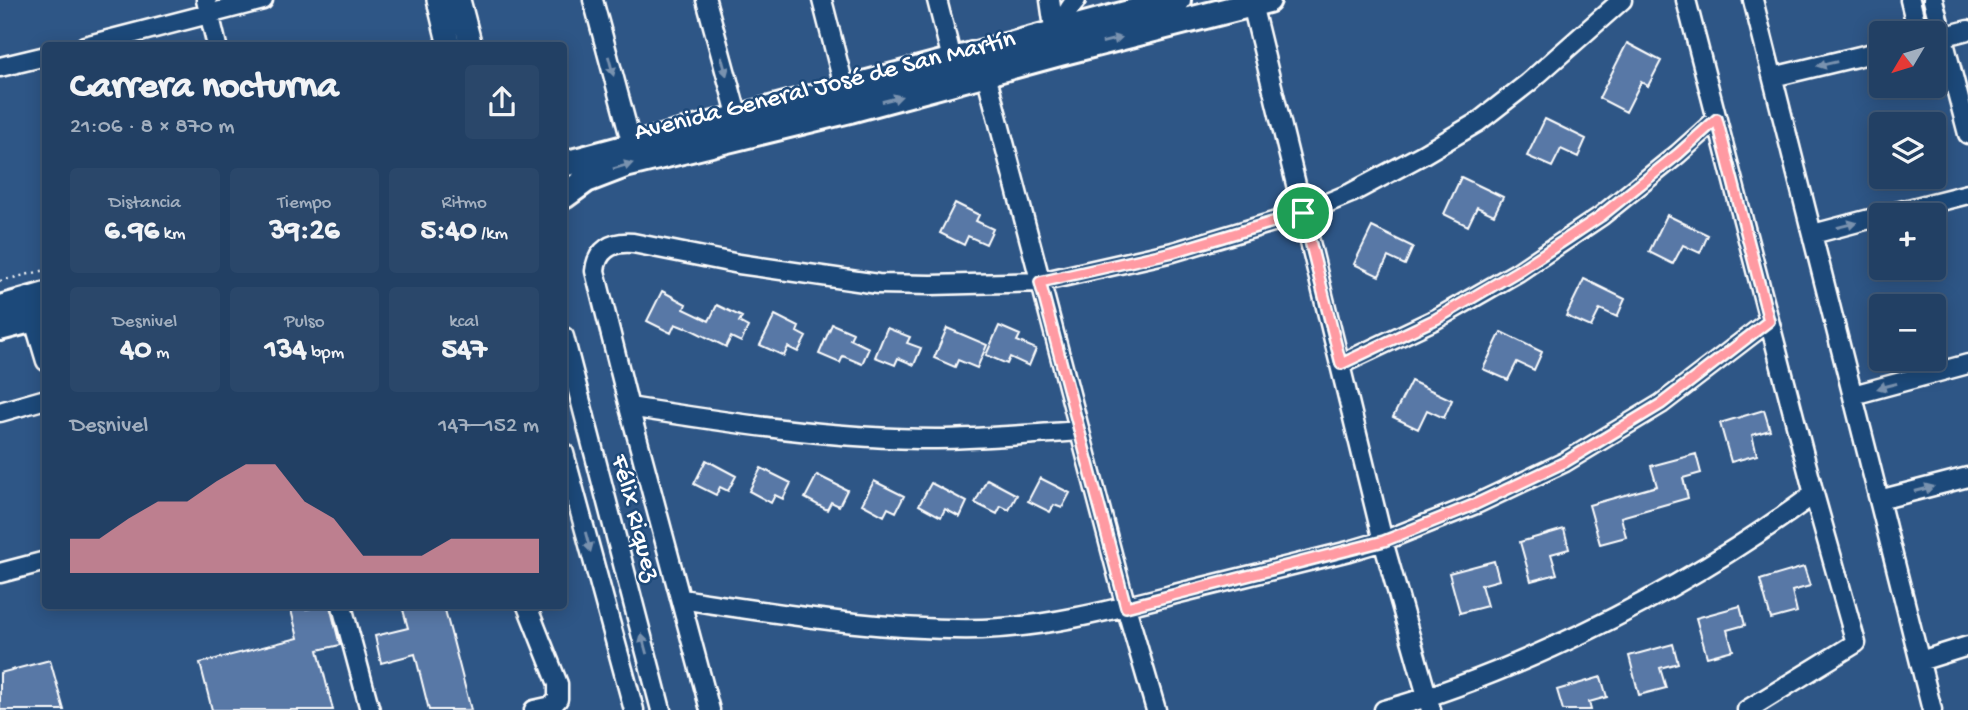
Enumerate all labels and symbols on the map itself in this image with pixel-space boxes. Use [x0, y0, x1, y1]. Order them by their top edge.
north arrow [1869, 21, 1946, 98]
street label: Avenida General José de San Martín [631, 25, 1019, 150]
one-way arrow [1101, 34, 1123, 45]
one-way arrow [606, 55, 617, 77]
one-way arrow [719, 55, 730, 77]
one-way arrow [1816, 59, 1838, 70]
one-way arrow [881, 93, 903, 104]
one-way arrow [613, 160, 634, 170]
pin [1273, 183, 1333, 243]
one-way arrow [1836, 219, 1858, 230]
one-way arrow [1876, 381, 1898, 392]
street label: Félix Riquez [602, 450, 666, 586]
one-way arrow [1913, 483, 1935, 494]
one-way arrow [583, 532, 594, 554]
one-way arrow [638, 633, 649, 655]

